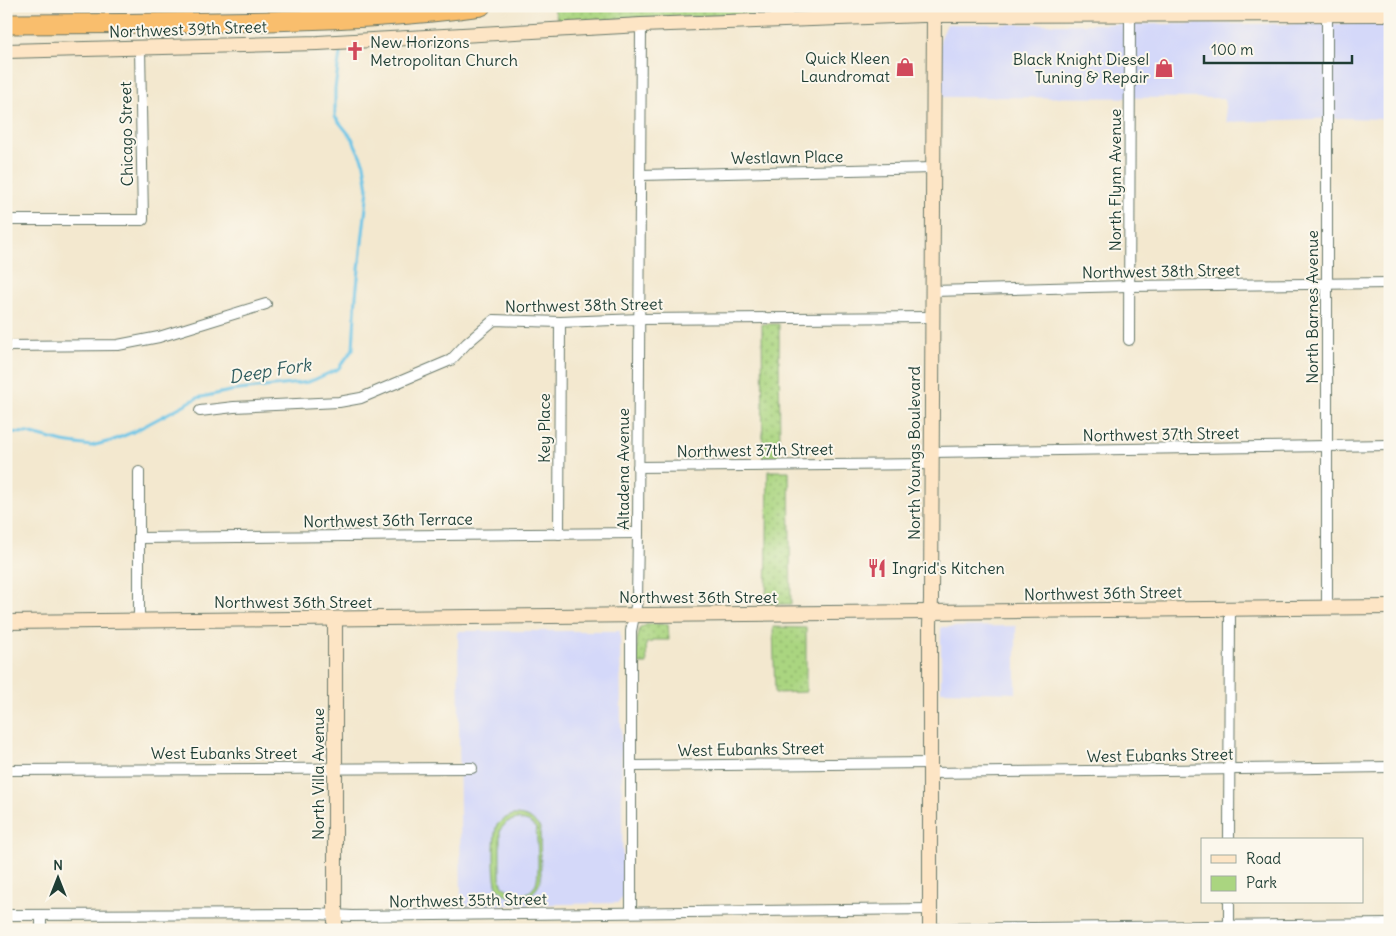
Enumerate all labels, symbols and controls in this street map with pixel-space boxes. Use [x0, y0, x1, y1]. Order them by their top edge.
street label: Northwest 39th Street [109, 16, 268, 42]
place label: New Horizons Metropolitan Church [370, 32, 518, 70]
scale bar [1204, 32, 1351, 64]
church icon: New Horizons Metropolitan Church [344, 40, 366, 62]
text: 100 m [1211, 40, 1253, 59]
place label: Quick Kleen Laundromat [800, 48, 891, 86]
place label: Black Knight Diesel Tuning & Repair [1013, 49, 1149, 87]
shop icon: Quick Kleen Laundromat [894, 56, 916, 78]
shop icon: Black Knight Diesel Tuning & Repair [1153, 57, 1175, 79]
street label: Chicago Street [115, 81, 137, 187]
street label: North Flynn Avenue [1105, 109, 1125, 251]
street label: Westlawn Place [731, 146, 843, 168]
street label: North Barnes Avenue [1302, 230, 1322, 384]
street label: Northwest 38th Street [1082, 260, 1241, 282]
street label: Northwest 38th Street [505, 294, 664, 316]
water label: Deep Fork [227, 352, 314, 388]
street label: North Youngs Boulevard [904, 366, 924, 540]
street label: Key Place [534, 393, 554, 463]
street label: Altadena Avenue [613, 408, 633, 530]
street label: Northwest 37th Street [1082, 423, 1240, 445]
street label: Northwest 37th Street [676, 439, 834, 461]
street label: Northwest 36th Terrace [303, 509, 473, 531]
restaurant icon: Ingrid's Kitchen [866, 557, 888, 579]
place label: Ingrid's Kitchen [892, 558, 1005, 578]
street label: Northwest 36th Street [1024, 582, 1183, 604]
street label: Northwest 36th Street [619, 587, 778, 607]
street label: Northwest 36th Street [214, 592, 373, 612]
street label: North Villa Avenue [308, 708, 328, 840]
street label: West Eubanks Street [677, 738, 825, 760]
street label: West Eubanks Street [151, 743, 298, 763]
street label: West Eubanks Street [1086, 744, 1234, 766]
legend [1201, 838, 1364, 904]
text: Road [1246, 849, 1281, 868]
north arrow [32, 854, 82, 904]
text: N [53, 856, 63, 874]
text: Park [1246, 873, 1277, 892]
street label: Northwest 35th Street [389, 889, 548, 911]

